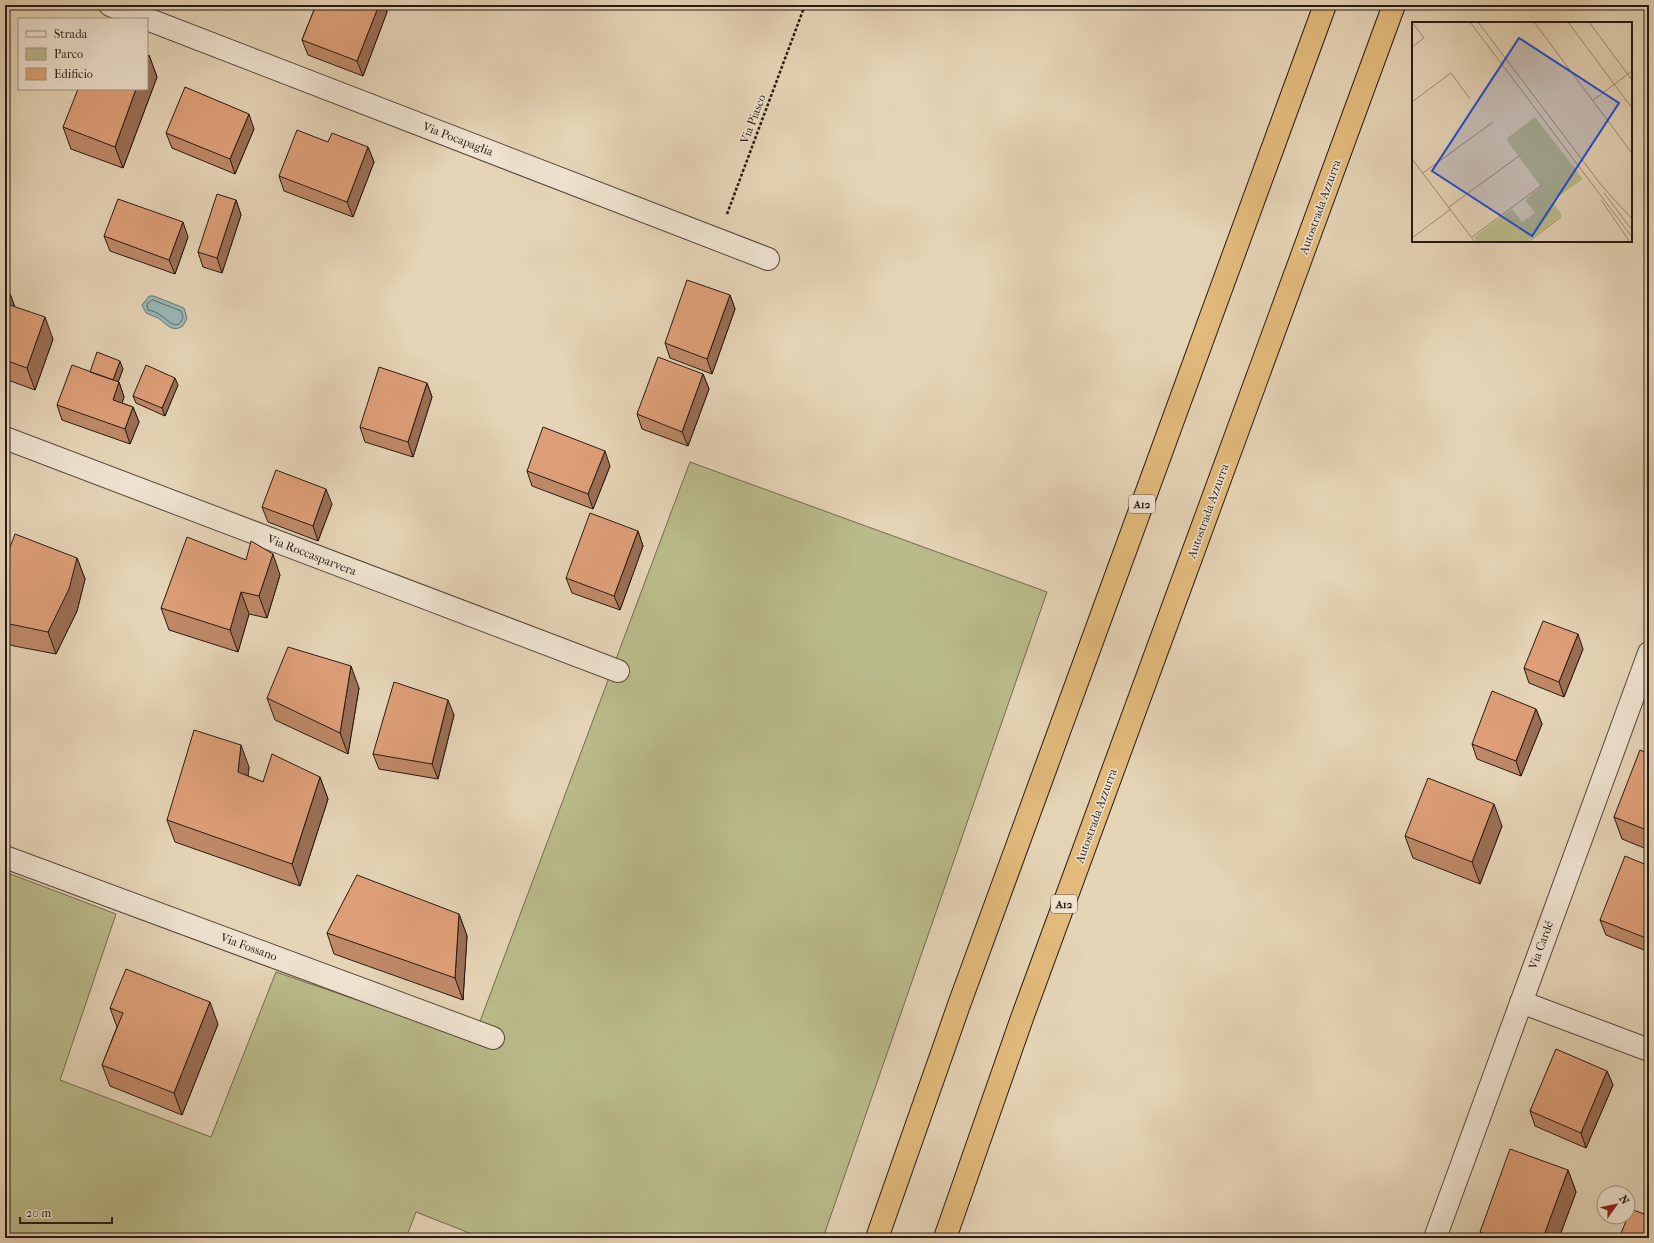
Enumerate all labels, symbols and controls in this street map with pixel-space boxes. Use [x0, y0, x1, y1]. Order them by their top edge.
legend [18, 18, 148, 90]
inset map [1412, 22, 1632, 242]
text: Strada [54, 27, 88, 41]
text: Parco [54, 47, 83, 61]
text: Edificio [54, 67, 93, 81]
street label: Via Piasco [737, 92, 769, 147]
street label: Via Pocapaglia [420, 119, 496, 159]
street label: Autostrada Azzurra [1296, 157, 1344, 257]
street label: Autostrada Azzurra [1184, 461, 1232, 561]
road number: A12 [1129, 495, 1155, 513]
street label: Via Roccasparvera [265, 531, 359, 579]
street label: Autostrada Azzurra [1072, 766, 1120, 866]
road number: A12 [1051, 895, 1077, 913]
street label: Via Cardé [1525, 919, 1556, 972]
street label: Via Fossano [218, 930, 279, 964]
north arrow [1596, 1185, 1636, 1225]
text: N [1616, 1193, 1632, 1207]
scale bar [20, 1199, 112, 1225]
text: 20 m [26, 1206, 51, 1220]

